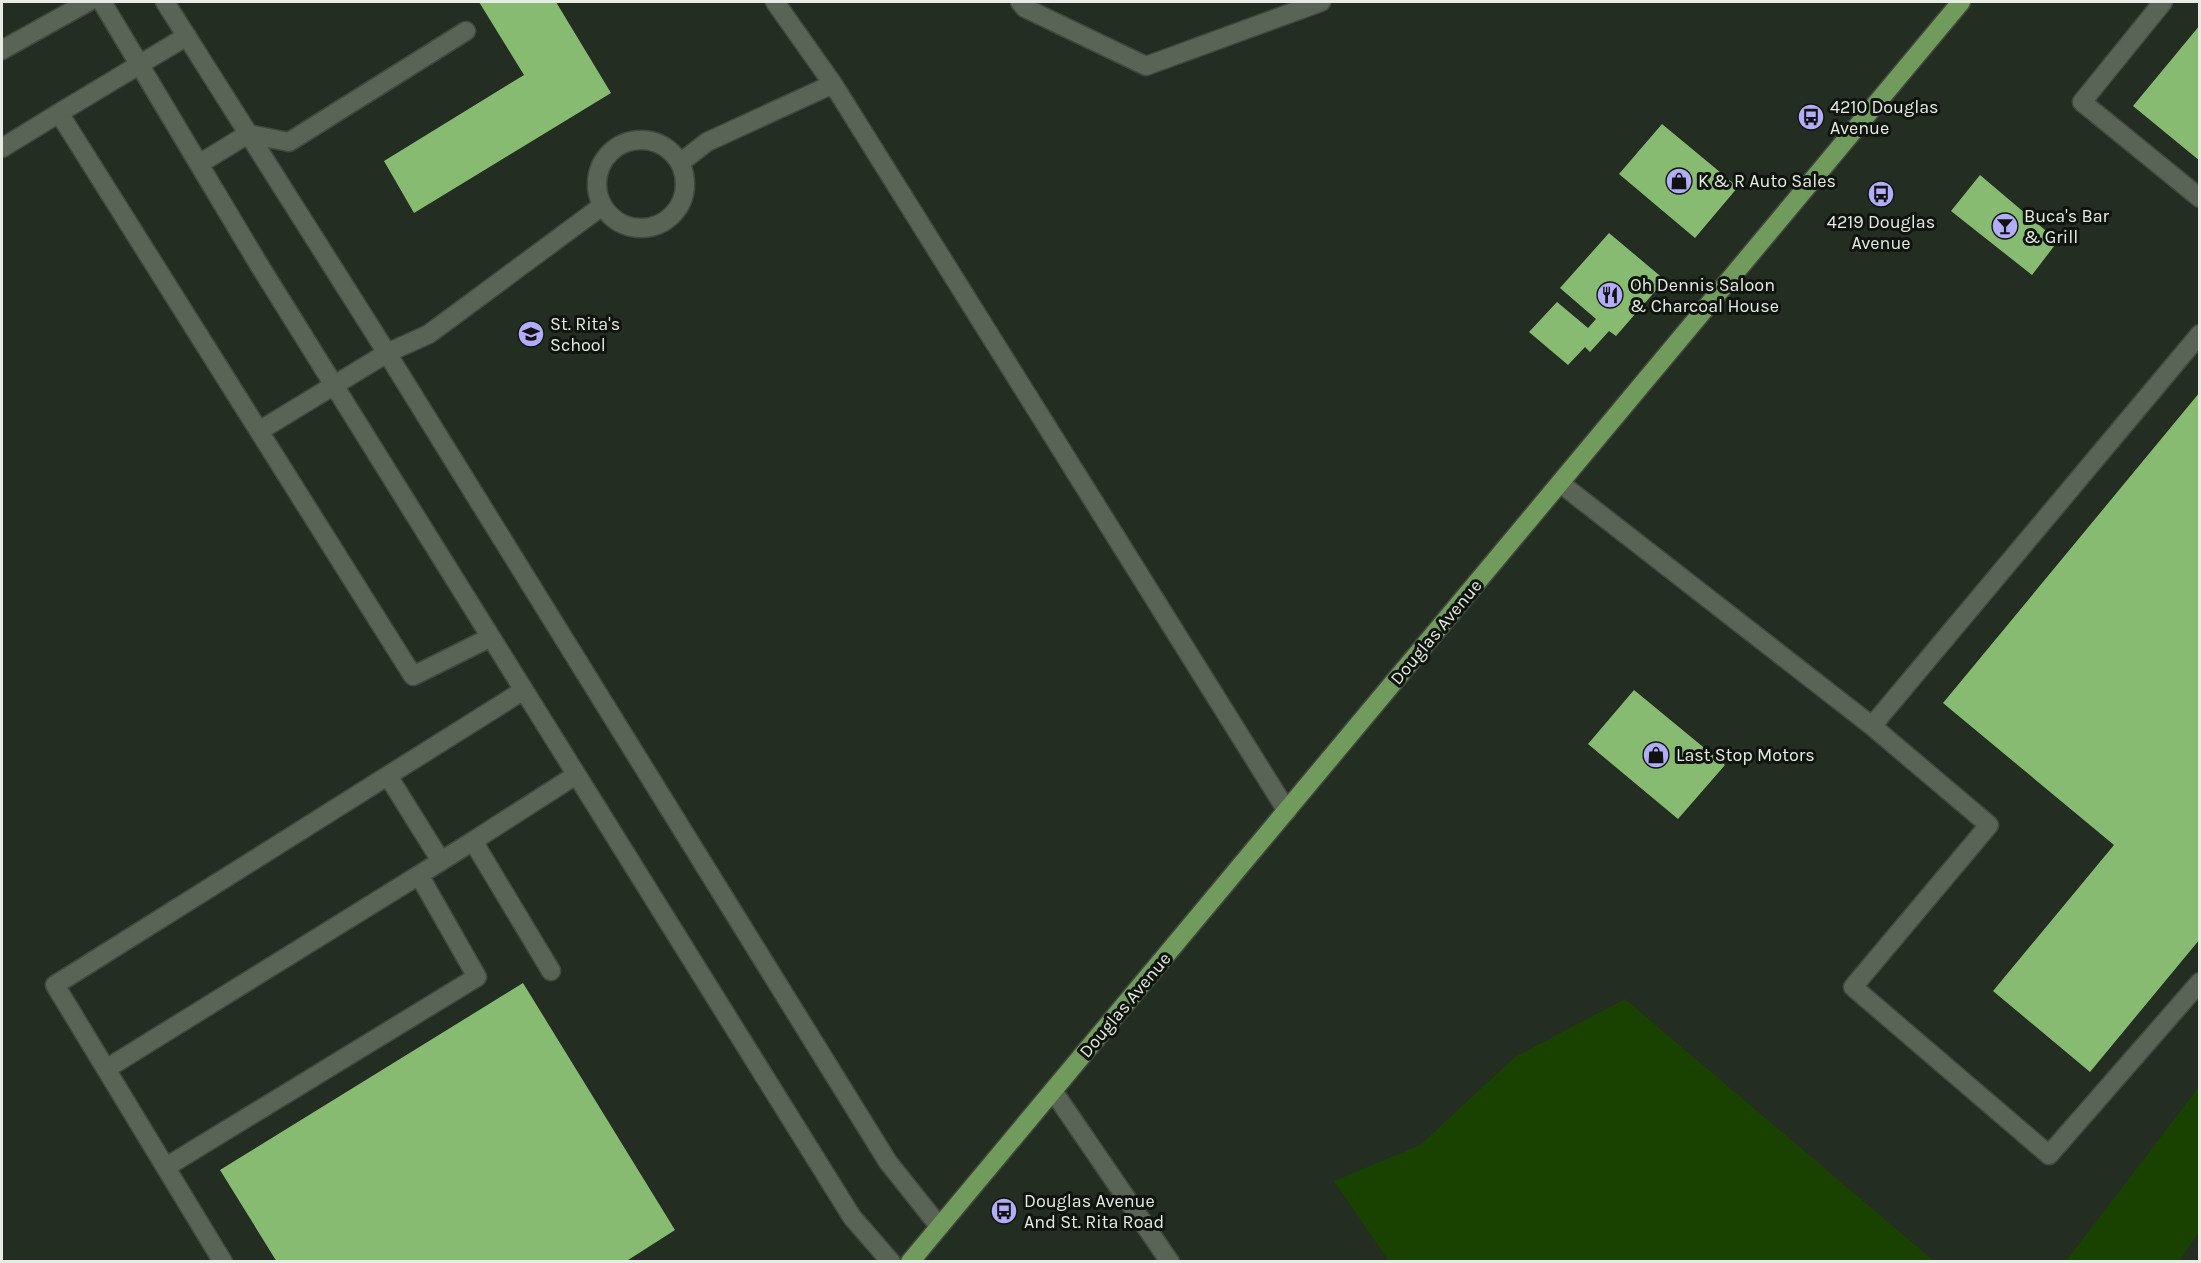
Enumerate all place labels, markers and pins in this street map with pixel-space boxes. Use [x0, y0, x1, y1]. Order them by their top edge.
place label: 4210 Douglas Avenue [1830, 96, 1939, 139]
bus stop icon: 4210 Douglas Avenue [1796, 102, 1826, 132]
shop icon: K & R Auto Sales [1664, 166, 1694, 196]
place label: K & R Auto Sales [1698, 170, 1836, 192]
bus stop icon: 4219 Douglas Avenue [1866, 179, 1896, 209]
place label: Buca's Bar & Grill [2024, 205, 2110, 248]
place label: 4219 Douglas Avenue [1827, 211, 1935, 254]
bar icon: Buca's Bar & Grill [1990, 211, 2020, 241]
place label: Oh Dennis Saloon & Charcoal House [1630, 274, 1779, 317]
restaurant icon: Oh Dennis Saloon & Charcoal House [1595, 280, 1625, 310]
place label: St. Rita's School [550, 313, 620, 356]
school or university icon: St. Rita's School [516, 319, 546, 349]
shop icon: Last Stop Motors [1641, 740, 1671, 770]
place label: Last Stop Motors [1676, 744, 1815, 766]
place label: Douglas Avenue And St. Rita Road [1024, 1190, 1164, 1233]
bus stop icon: Douglas Avenue And St. Rita Road [989, 1196, 1019, 1226]

